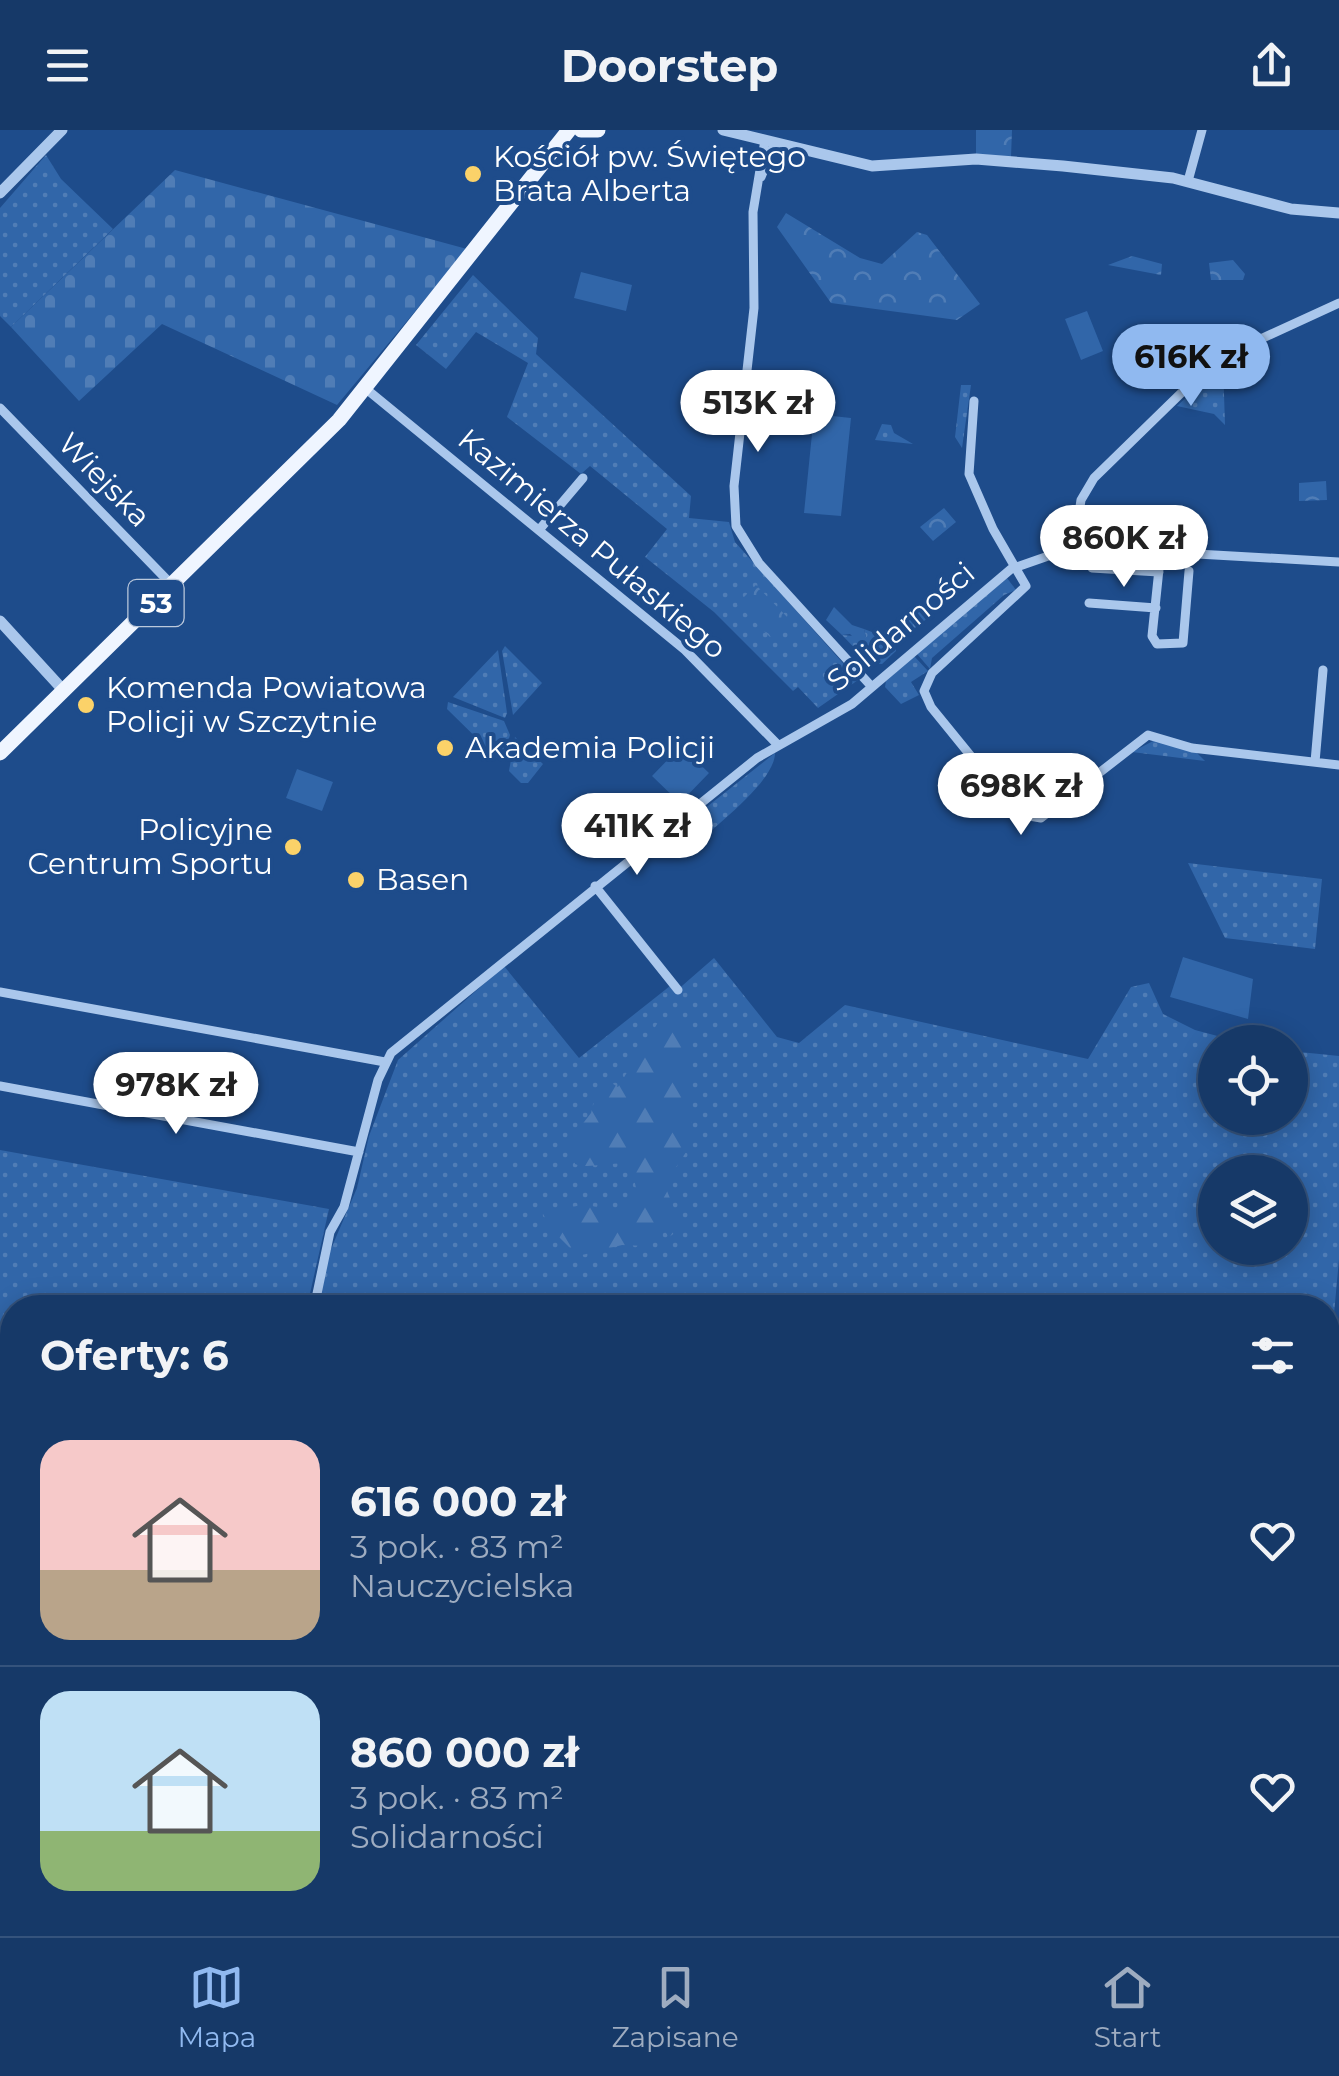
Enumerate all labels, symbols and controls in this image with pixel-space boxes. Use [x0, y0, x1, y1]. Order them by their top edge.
icon: menu [40, 38, 95, 93]
text: Doorstep [561, 38, 778, 93]
icon: share [1244, 38, 1299, 93]
place label: Kościół pw. Świętego Brata Alberta [493, 138, 806, 209]
marker: Kościół pw. Świętego Brata Alberta [462, 163, 484, 185]
pin: 616K zł [1099, 324, 1283, 409]
text: 616K zł [1134, 337, 1248, 376]
pin: 513K zł [666, 370, 850, 455]
text: 513K zł [702, 383, 814, 422]
street label: Kazimierza Pułaskiego [451, 421, 734, 667]
street label: Wiejska [50, 425, 158, 535]
pin: 860K zł [1032, 505, 1216, 590]
text: 860K zł [1062, 518, 1186, 557]
street label: Solidarności [819, 554, 982, 699]
road number: 53 [128, 580, 184, 626]
place label: Komenda Powiatowa Policji w Szczytnie [106, 669, 427, 740]
marker: Komenda Powiatowa Policji w Szczytnie [75, 694, 97, 716]
place label: Akademia Policji [465, 729, 715, 766]
marker: Akademia Policji [434, 737, 456, 759]
pin: 698K zł [929, 753, 1113, 838]
text: 698K zł [960, 766, 1082, 805]
pin: 411K zł [545, 793, 729, 878]
text: 411K zł [584, 806, 690, 845]
place label: Policyjne Centrum Sportu [28, 811, 273, 882]
marker: Policyjne Centrum Sportu [282, 836, 304, 858]
place label: Basen [376, 861, 469, 898]
marker: Basen [345, 869, 367, 891]
map controls [1198, 1025, 1308, 1265]
button: locate [1198, 1025, 1308, 1135]
pin: 978K zł [84, 1052, 268, 1137]
text: 978K zł [115, 1065, 237, 1104]
button: layers [1198, 1155, 1308, 1265]
icon: filters [1245, 1328, 1300, 1383]
text: Oferty: 6 [40, 1329, 229, 1381]
text: 616 000 zł [350, 1475, 566, 1527]
icon: home [120, 1480, 240, 1600]
icon: heart [1245, 1513, 1300, 1568]
text: 3 pok. · 83 m² [350, 1527, 564, 1566]
text: Nauczycielska [350, 1566, 574, 1605]
text: 860 000 zł [350, 1726, 579, 1778]
icon: home [120, 1731, 240, 1851]
icon: heart [1245, 1764, 1300, 1819]
text: 3 pok. · 83 m² [350, 1778, 564, 1817]
text: Solidarności [350, 1817, 544, 1856]
tab: Mapa [178, 1960, 256, 2054]
tab: Zapisane [611, 1960, 739, 2054]
tab: Start [1094, 1960, 1161, 2054]

